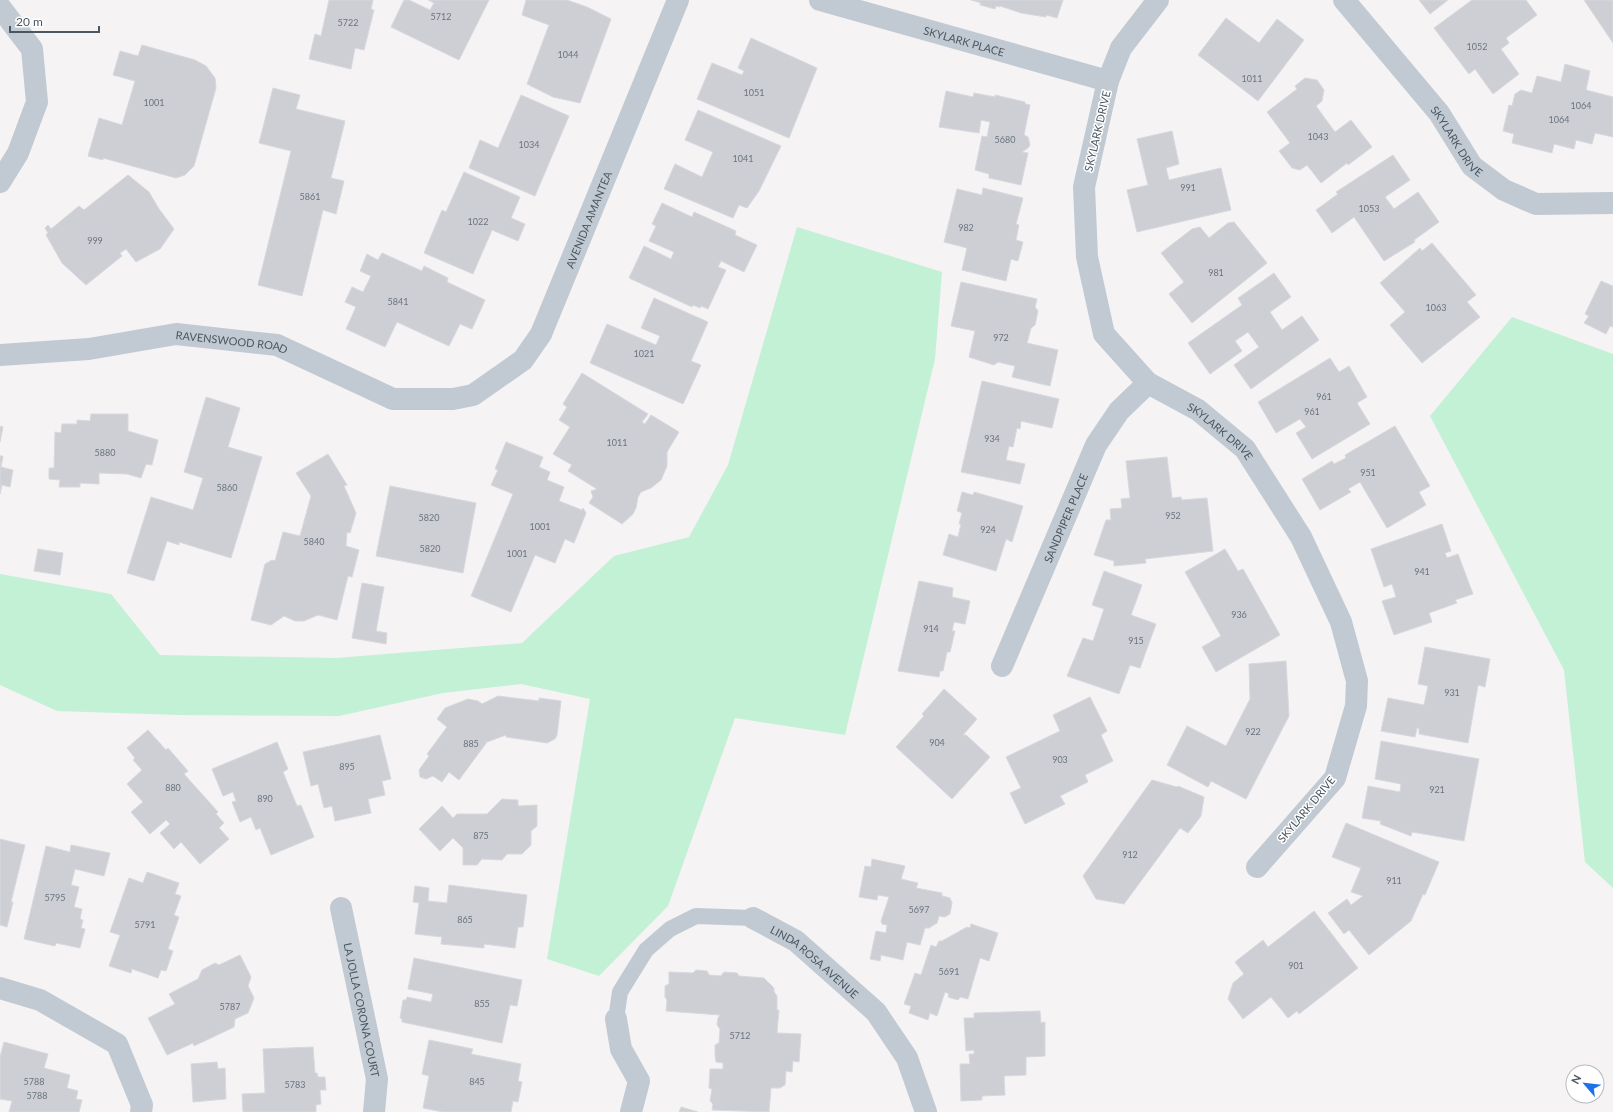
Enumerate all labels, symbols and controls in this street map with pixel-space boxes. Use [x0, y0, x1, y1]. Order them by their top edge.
scale bar [10, 8, 99, 34]
house number: 5712 [431, 11, 451, 22]
text: 20 m [16, 14, 43, 29]
house number: 5722 [338, 17, 358, 28]
street label: SKYLARK PLACE [922, 23, 1006, 58]
house number: 1052 [1467, 41, 1487, 52]
house number: 1044 [558, 49, 578, 60]
house number: 1011 [1242, 73, 1262, 84]
house number: 1051 [744, 87, 764, 98]
street label: SKYLARK DRIVE [1081, 89, 1113, 173]
house number: 1001 [144, 97, 164, 108]
house number: 1064 [1571, 100, 1591, 111]
street label: SKYLARK DRIVE [1429, 103, 1486, 179]
house number: 1064 [1549, 114, 1569, 125]
house number: 1043 [1308, 131, 1328, 142]
house number: 5680 [995, 134, 1015, 145]
house number: 1034 [519, 139, 539, 150]
house number: 1041 [733, 153, 753, 164]
street label: AVENIDA AMANTEA [562, 168, 614, 270]
house number: 991 [1180, 182, 1196, 193]
house number: 5861 [300, 191, 320, 202]
house number: 1053 [1359, 203, 1379, 214]
house number: 1022 [468, 216, 488, 227]
house number: 982 [958, 222, 974, 233]
house number: 999 [87, 235, 103, 246]
house number: 981 [1208, 267, 1224, 278]
house number: 5841 [388, 296, 408, 307]
house number: 1063 [1426, 302, 1446, 313]
street label: RAVENSWOOD ROAD [175, 328, 290, 356]
house number: 972 [993, 332, 1009, 343]
house number: 1021 [634, 348, 654, 359]
house number: 961 [1316, 391, 1332, 402]
street label: SKYLARK DRIVE [1186, 399, 1256, 462]
house number: 961 [1304, 406, 1320, 417]
house number: 934 [984, 433, 1000, 444]
house number: 1011 [607, 437, 627, 448]
house number: 5880 [95, 447, 115, 458]
house number: 951 [1360, 467, 1376, 478]
street label: SANDPIPER PLACE [1040, 471, 1090, 564]
house number: 5860 [217, 482, 237, 493]
house number: 952 [1165, 510, 1181, 521]
house number: 5820 [419, 512, 439, 523]
house number: 1001 [530, 521, 550, 532]
house number: 924 [980, 524, 996, 535]
house number: 5840 [304, 536, 324, 547]
house number: 5820 [420, 543, 440, 554]
house number: 1001 [507, 548, 527, 559]
house number: 941 [1414, 566, 1430, 577]
house number: 936 [1231, 609, 1247, 620]
house number: 914 [923, 623, 939, 634]
house number: 915 [1128, 635, 1144, 646]
house number: 931 [1444, 687, 1460, 698]
house number: 922 [1245, 726, 1261, 737]
house number: 904 [929, 737, 945, 748]
house number: 885 [463, 738, 479, 749]
house number: 903 [1052, 754, 1068, 765]
house number: 895 [339, 761, 355, 772]
street label: SKYLARK DRIVE [1275, 773, 1337, 845]
house number: 880 [165, 782, 181, 793]
house number: 921 [1429, 784, 1445, 795]
house number: 890 [257, 793, 273, 804]
house number: 875 [473, 830, 489, 841]
house number: 912 [1122, 849, 1138, 860]
house number: 911 [1386, 875, 1402, 886]
house number: 5795 [45, 892, 65, 903]
house number: 5697 [909, 904, 929, 915]
house number: 865 [457, 914, 473, 925]
house number: 5791 [135, 919, 155, 930]
street label: LINDA ROSA AVENUE [769, 922, 862, 1000]
street label: LA JOLLA CORONA COURT [342, 941, 383, 1079]
house number: 901 [1288, 960, 1304, 971]
house number: 5691 [939, 966, 959, 977]
house number: 855 [474, 998, 490, 1009]
house number: 5787 [220, 1001, 240, 1012]
house number: 5712 [730, 1030, 750, 1041]
north arrow [1565, 1064, 1605, 1104]
text: N [1568, 1072, 1583, 1086]
house number: 5788 [24, 1076, 44, 1087]
house number: 845 [469, 1076, 485, 1087]
house number: 5783 [285, 1079, 305, 1090]
house number: 5788 [27, 1090, 47, 1101]

